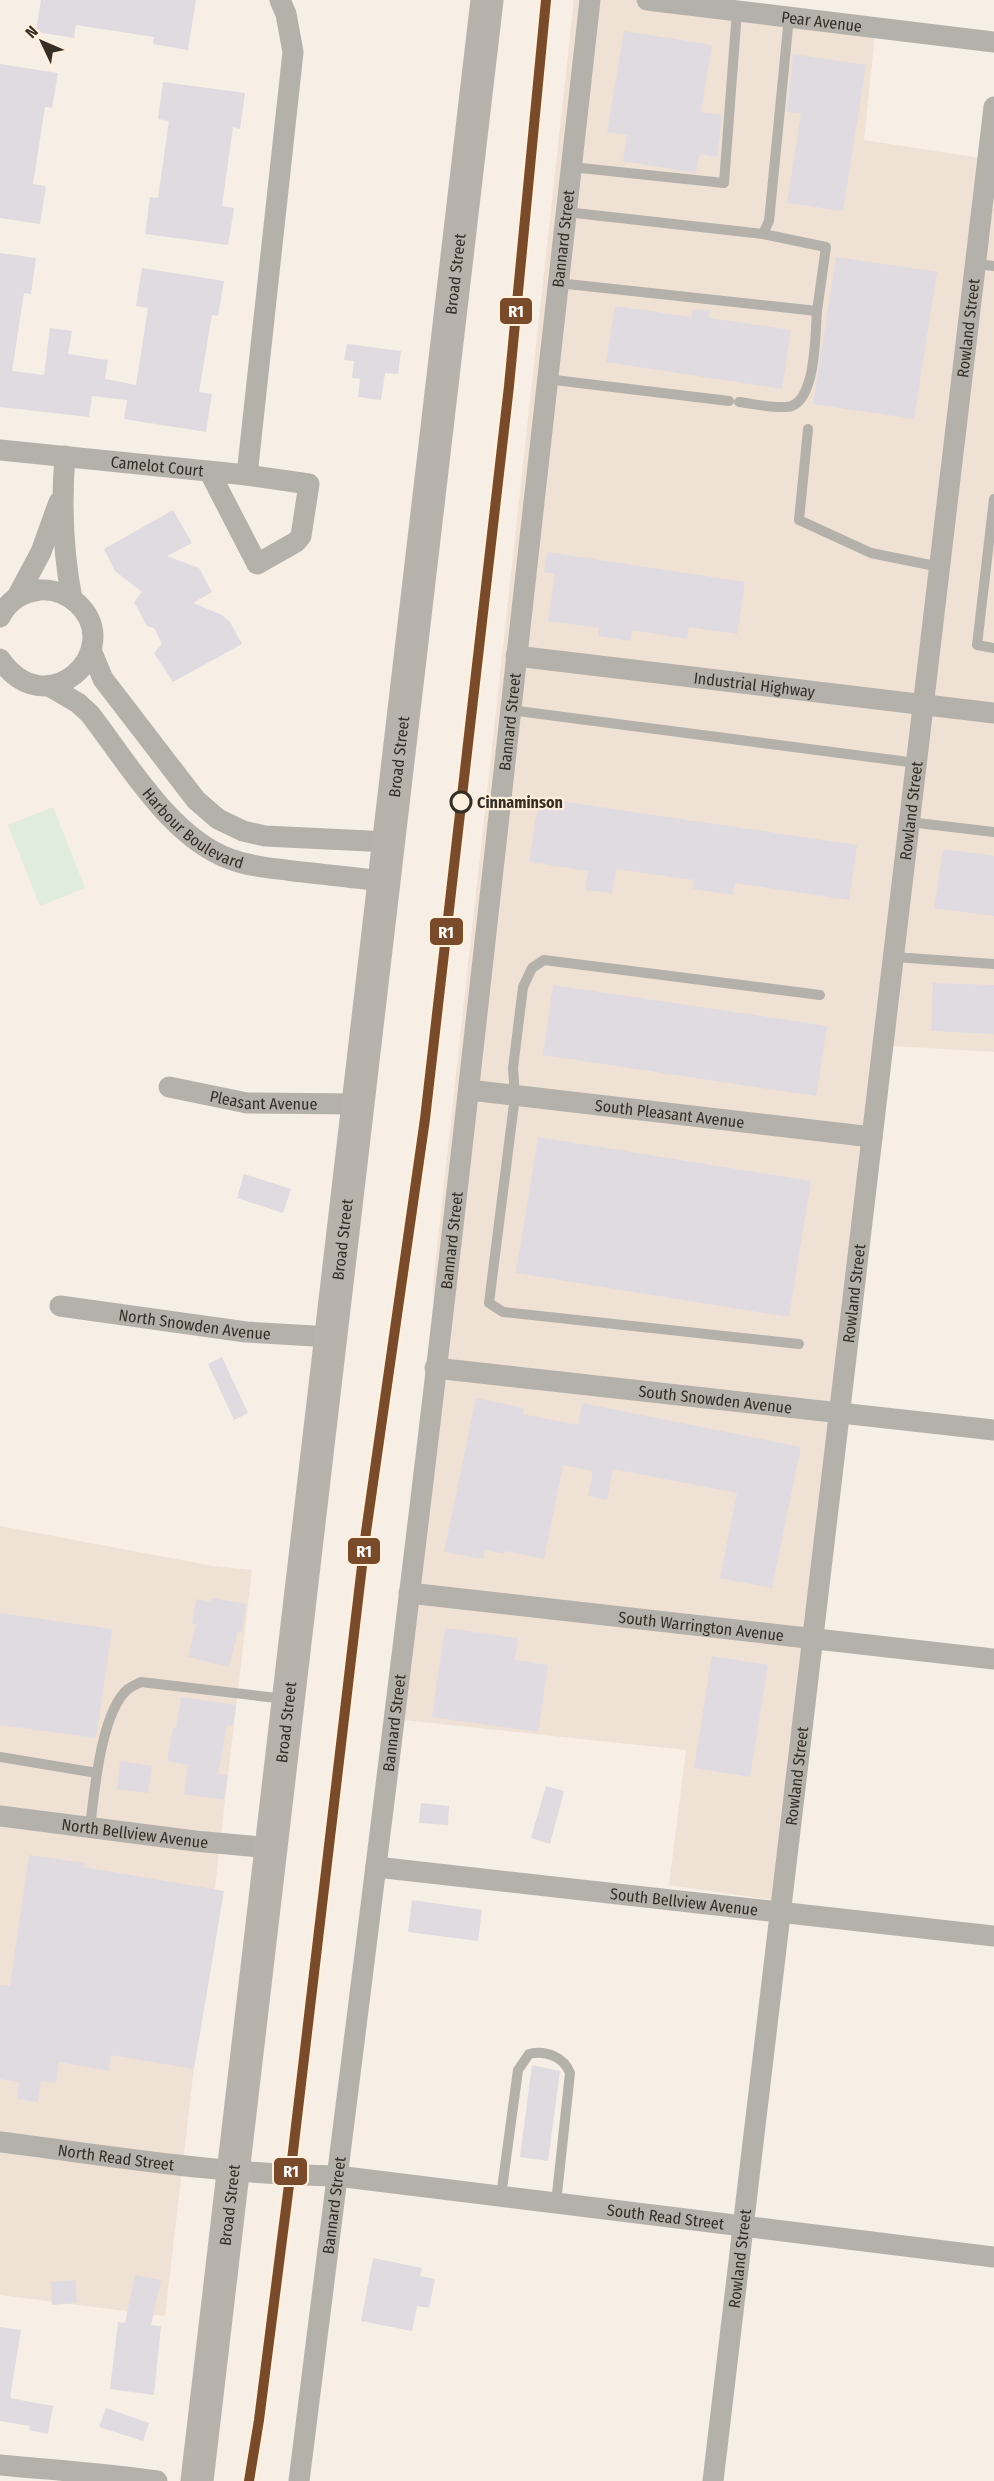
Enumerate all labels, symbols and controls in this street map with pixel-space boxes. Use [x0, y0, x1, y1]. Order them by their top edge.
street label: Pear Avenue [780, 7, 863, 35]
north arrow [12, 12, 72, 72]
text: N [21, 22, 42, 42]
street label: Bannard Street [548, 188, 578, 288]
street label: Broad Street [441, 232, 469, 316]
street label: Rowland Street [953, 277, 983, 379]
line badge: R1 [499, 297, 533, 325]
text: R1 [508, 302, 524, 321]
street label: Camelot Court [110, 452, 205, 480]
street label: Industrial Highway [693, 668, 817, 701]
street label: Bannard Street [495, 671, 524, 772]
street label: Broad Street [384, 714, 413, 798]
street label: Rowland Street [895, 759, 926, 861]
street label: Harbour Boulevard [139, 784, 246, 872]
marker: Cinnaminson [450, 791, 472, 813]
place label: Cinnaminson [477, 793, 563, 812]
line badge: R1 [429, 917, 464, 946]
text: R1 [438, 923, 454, 942]
street label: Pleasant Avenue [208, 1086, 318, 1113]
street label: South Pleasant Avenue [594, 1095, 745, 1132]
street label: Bannard Street [436, 1190, 466, 1290]
street label: Broad Street [328, 1197, 356, 1281]
street label: Rowland Street [838, 1242, 869, 1344]
street label: North Snowden Avenue [117, 1305, 271, 1343]
street label: South Snowden Avenue [638, 1381, 793, 1417]
line badge: R1 [347, 1537, 381, 1565]
text: R1 [356, 1542, 372, 1561]
street label: South Warrington Avenue [617, 1607, 785, 1645]
street label: Bannard Street [378, 1672, 409, 1773]
street label: Broad Street [272, 1680, 300, 1764]
street label: Rowland Street [781, 1725, 812, 1826]
street label: North Bellview Avenue [60, 1814, 209, 1852]
street label: South Bellview Avenue [609, 1884, 759, 1919]
street label: North Read Street [57, 2140, 176, 2174]
street label: Bannard Street [318, 2155, 349, 2255]
line badge: R1 [273, 2157, 308, 2186]
street label: Broad Street [215, 2162, 244, 2247]
text: R1 [283, 2162, 299, 2181]
street label: South Read Street [606, 2200, 726, 2233]
street label: Rowland Street [724, 2207, 755, 2309]

